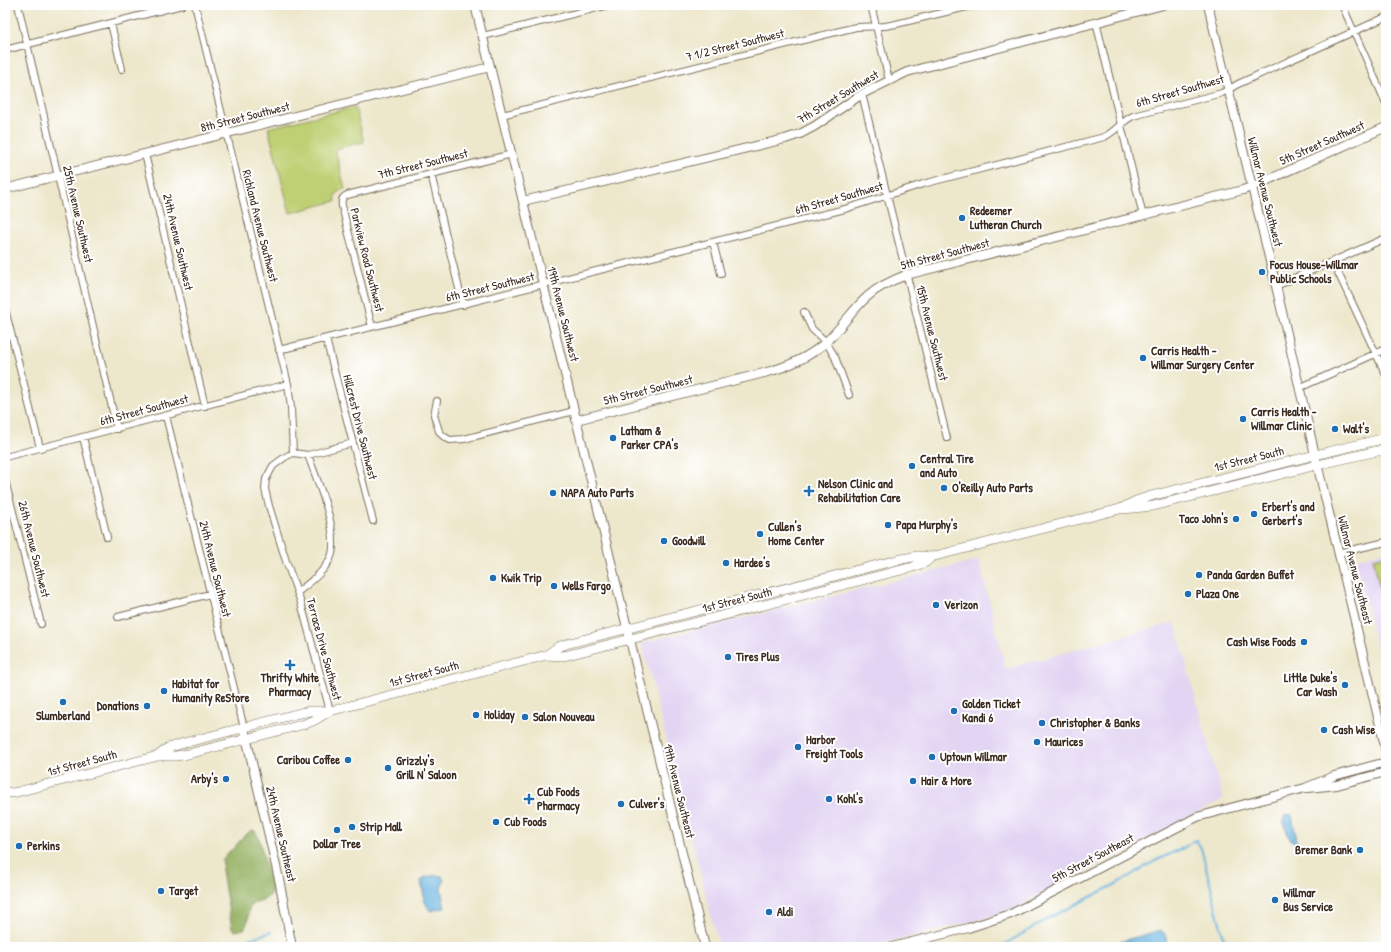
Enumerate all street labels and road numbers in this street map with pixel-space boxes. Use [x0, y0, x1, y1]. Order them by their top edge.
street label: 7 1/2 Street Southwest [684, 24, 787, 65]
street label: 7th Street Southwest [794, 65, 882, 128]
street label: 6th Street Southwest [1134, 70, 1227, 111]
street label: 8th Street Southwest [199, 97, 292, 136]
street label: 5th Street Southwest [1277, 116, 1368, 169]
street label: Willmar Avenue Southwest [1244, 135, 1287, 249]
street label: 7th Street Southwest [376, 144, 470, 183]
street label: 25th Avenue Southwest [59, 164, 98, 265]
street label: Richland Avenue Southwest [238, 168, 283, 285]
street label: 6th Street Southwest [793, 177, 886, 218]
street label: 24th Avenue Southwest [159, 192, 198, 293]
street label: Parkview Road Southwest [346, 206, 389, 314]
street label: 5th Street Southwest [899, 233, 992, 274]
street label: 19th Avenue Southwest [543, 265, 584, 364]
street label: 6th Street Southwest [444, 267, 537, 306]
street label: 15th Avenue Southwest [912, 283, 953, 383]
street label: 5th Street Southwest [602, 370, 695, 409]
street label: Hillcrest Drive Southwest [339, 373, 382, 482]
street label: 6th Street Southwest [98, 389, 191, 429]
street label: 1st Street South [1212, 442, 1285, 475]
street label: 26th Avenue Southwest [14, 499, 55, 600]
street label: Willmar Avenue Southeast [1334, 514, 1377, 627]
street label: 24th Avenue Southwest [195, 519, 236, 620]
street label: 1st Street South [700, 583, 773, 616]
street label: Terrace Drive Southwest [303, 596, 347, 703]
street label: 1st Street South [387, 656, 460, 691]
street label: 19th Avenue Southeast [660, 742, 700, 841]
street label: 1st Street South [45, 745, 118, 780]
street label: 24th Avenue Southeast [262, 784, 301, 884]
street label: 5th Street Southeast [1049, 828, 1137, 886]

